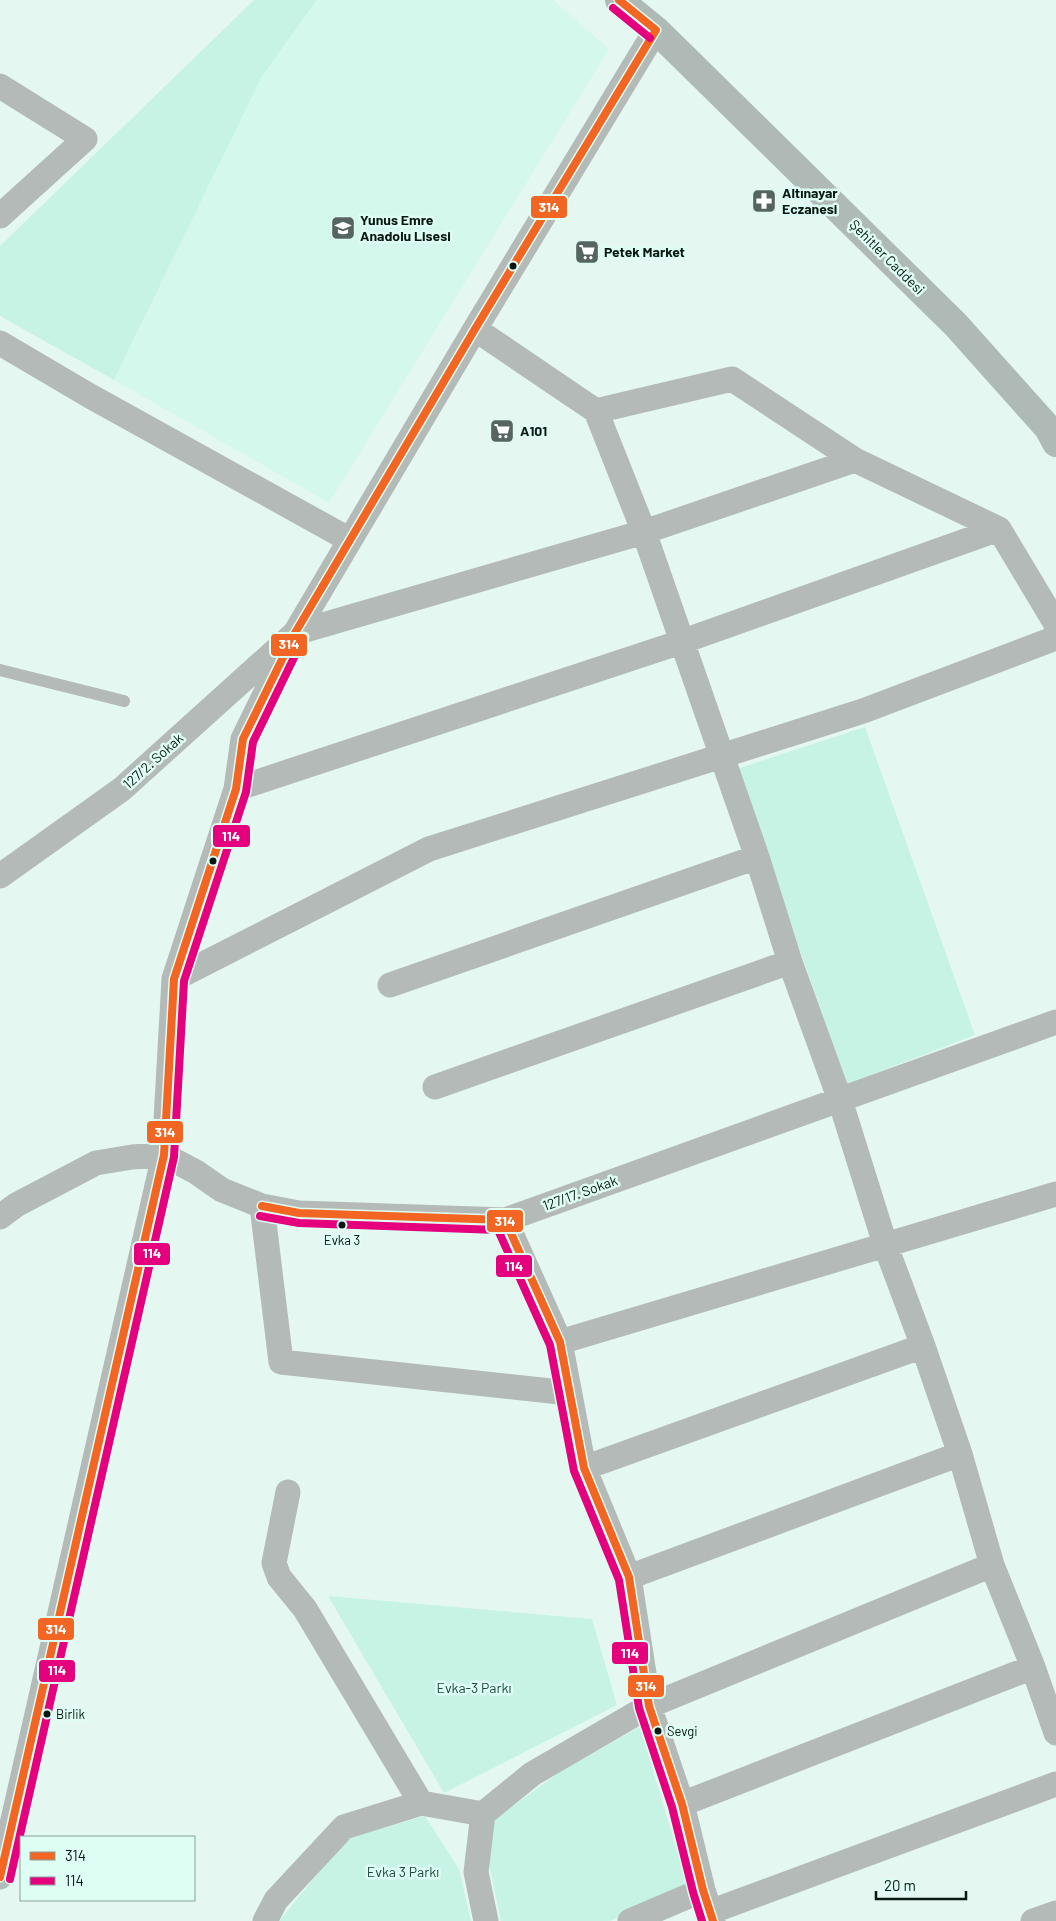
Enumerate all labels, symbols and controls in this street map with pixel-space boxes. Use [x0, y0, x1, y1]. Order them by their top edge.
place label: Altınayar Eczanesi [782, 184, 838, 217]
pharmacy icon: Altınayar Eczanesi [751, 188, 777, 214]
line badge: 314 [530, 195, 568, 219]
text: 314 [539, 198, 559, 215]
place label: Yunus Emre Anadolu Lisesi [360, 211, 451, 244]
school or university icon: Yunus Emre Anadolu Lisesi [330, 215, 356, 241]
street label: Şehitler Caddesi [846, 216, 928, 298]
supermarket icon: Petek Market [574, 239, 600, 265]
place label: Petek Market [604, 243, 685, 260]
unlabelled marker [508, 261, 518, 271]
supermarket icon: A101 [489, 418, 515, 444]
place label: A101 [520, 422, 547, 439]
line badge: 314 [270, 633, 308, 657]
text: 314 [279, 635, 299, 652]
street label: 127/2. Sokak [119, 729, 186, 792]
line badge: 114 [212, 824, 251, 848]
text: 114 [222, 827, 240, 844]
unlabelled marker [208, 856, 218, 866]
line badge: 314 [146, 1120, 184, 1144]
text: 314 [155, 1123, 175, 1140]
street label: 127/17. Sokak [540, 1171, 620, 1214]
line badge: 314 [486, 1209, 524, 1233]
text: 314 [495, 1212, 515, 1229]
marker: Evka 3 [337, 1220, 347, 1230]
place label: Evka 3 [324, 1232, 360, 1248]
line badge: 114 [133, 1242, 171, 1266]
text: 114 [143, 1244, 161, 1261]
line badge: 114 [495, 1254, 533, 1278]
text: 114 [505, 1257, 523, 1274]
line badge: 314 [37, 1617, 75, 1641]
text: 314 [46, 1620, 66, 1637]
line badge: 114 [611, 1641, 649, 1665]
text: 114 [621, 1644, 639, 1661]
line badge: 114 [38, 1659, 76, 1683]
text: 114 [48, 1661, 66, 1678]
line badge: 314 [627, 1674, 665, 1698]
text: 314 [636, 1677, 656, 1694]
park label: Evka-3 Parkı [436, 1679, 512, 1696]
place label: Birlik [56, 1706, 86, 1722]
marker: Birlik [42, 1709, 52, 1719]
place label: Sevgi [667, 1723, 698, 1739]
marker: Sevgi [653, 1726, 663, 1736]
legend [20, 1836, 195, 1901]
text: 314 [65, 1846, 86, 1864]
park label: Evka 3 Parkı [367, 1863, 439, 1880]
scale bar [876, 1868, 966, 1900]
text: 114 [65, 1871, 84, 1889]
text: 20 m [884, 1876, 916, 1894]

